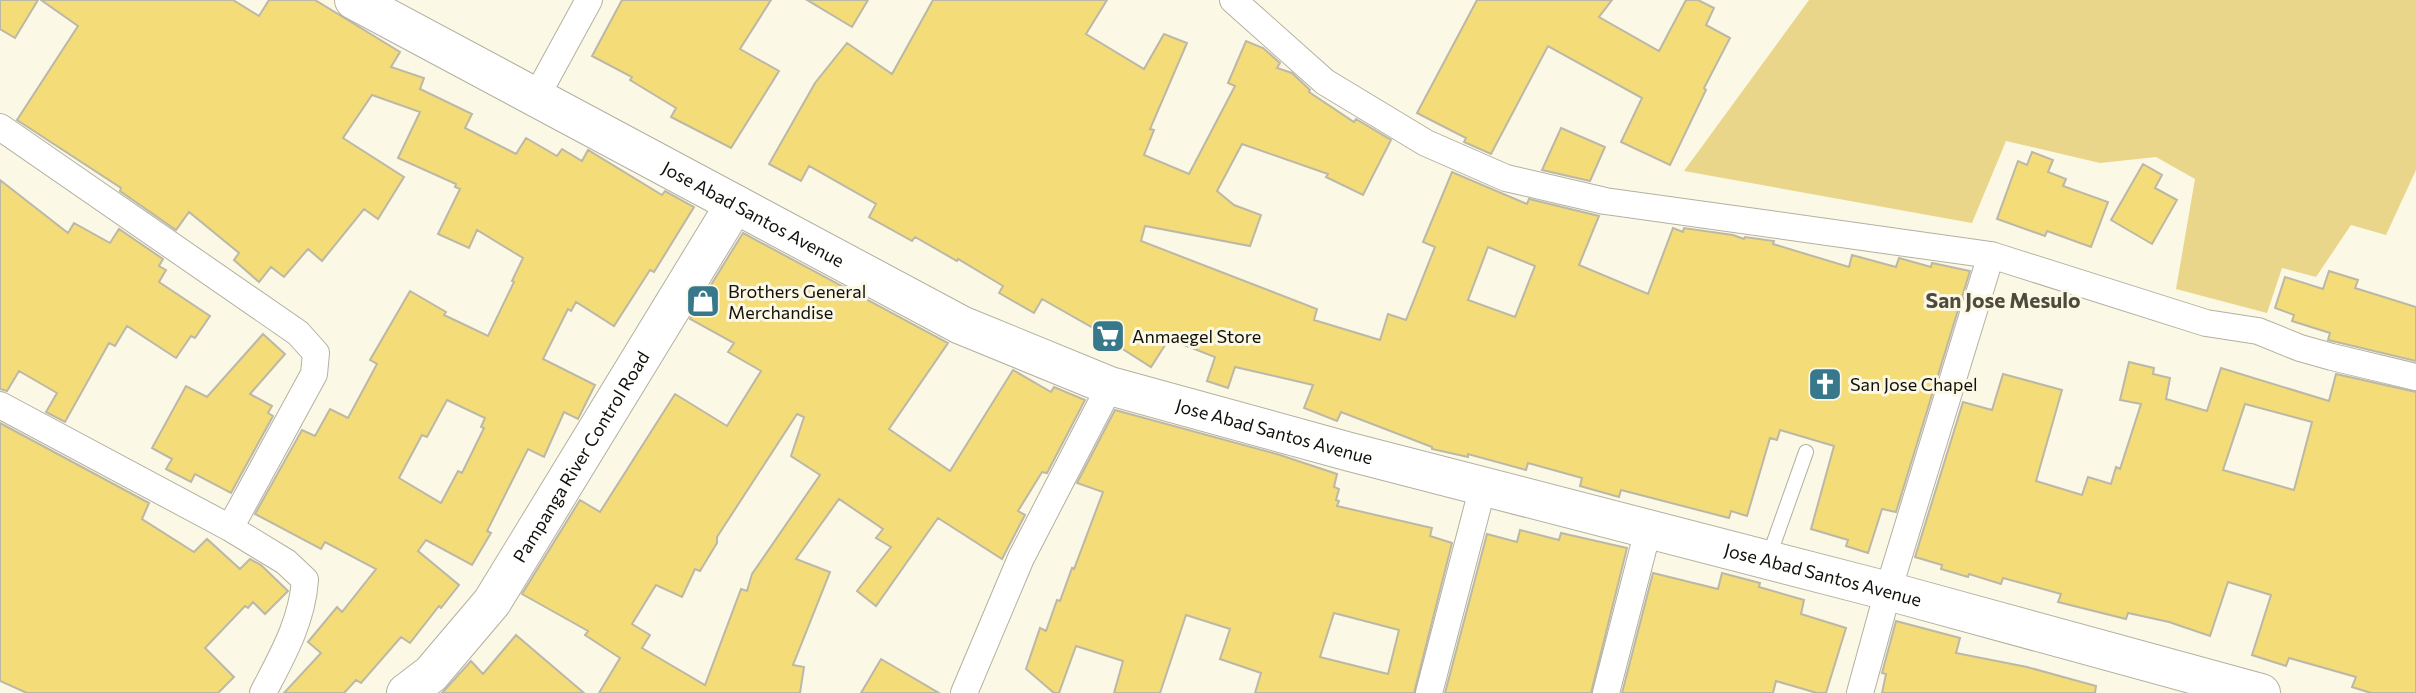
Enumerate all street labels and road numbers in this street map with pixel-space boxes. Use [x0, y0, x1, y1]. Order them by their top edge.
street label: Jose Abad Santos Avenue [659, 156, 848, 271]
street label: Pampanga River Control Road [508, 347, 654, 566]
street label: Jose Abad Santos Avenue [1173, 394, 1375, 468]
street label: Jose Abad Santos Avenue [1722, 538, 1924, 611]

